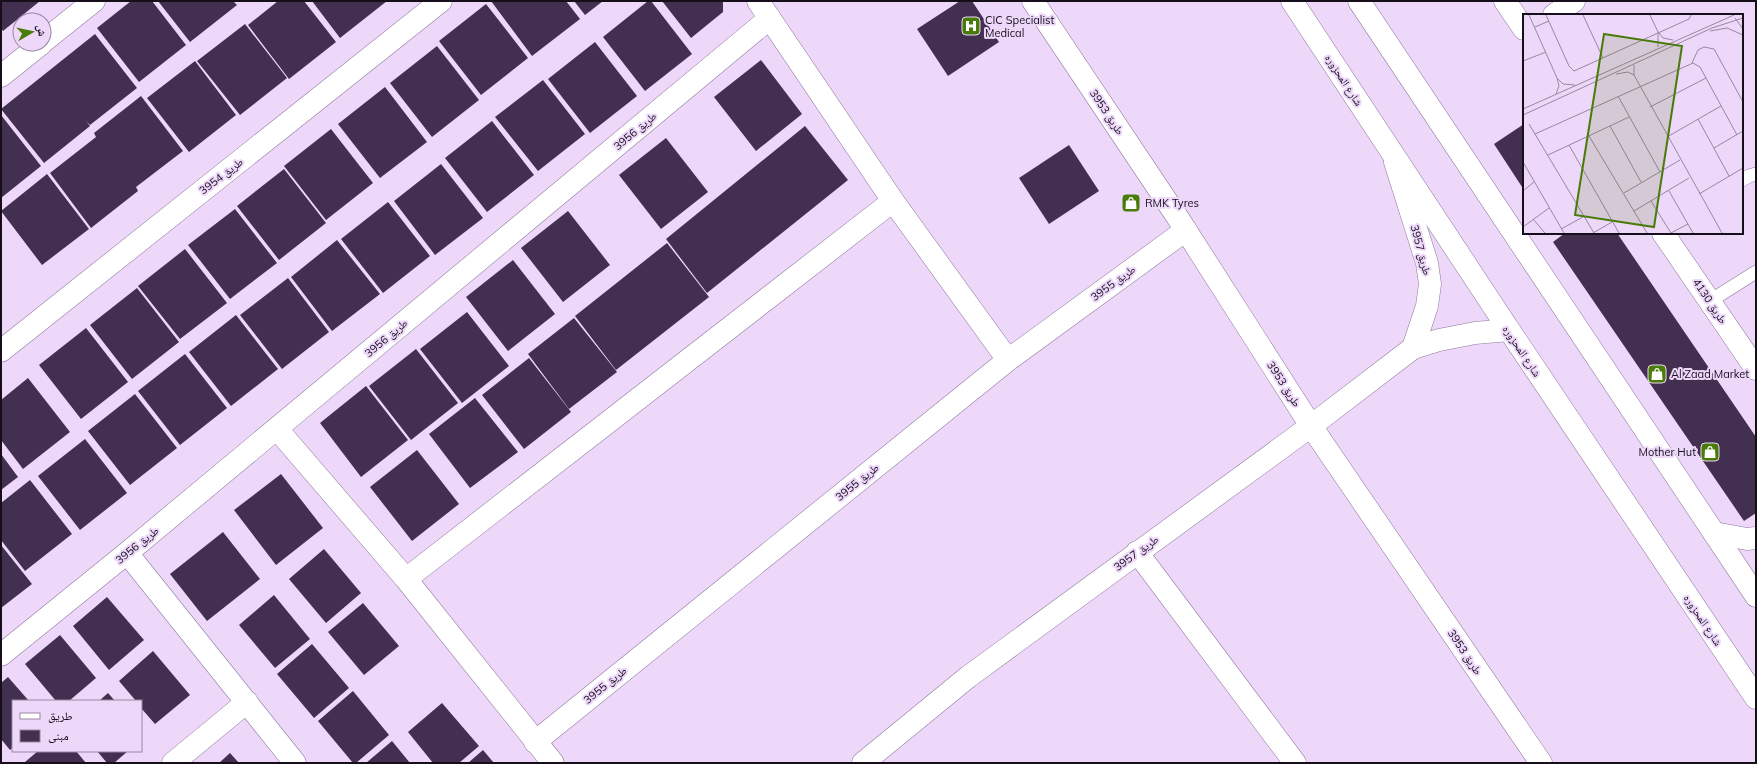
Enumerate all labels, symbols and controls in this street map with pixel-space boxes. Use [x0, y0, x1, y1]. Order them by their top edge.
north arrow [12, 12, 52, 52]
place label: CIC Specialist Medical [985, 13, 1055, 40]
inset map [1523, 14, 1743, 234]
hospital icon: CIC Specialist Medical [960, 15, 982, 37]
text: ش [33, 24, 50, 38]
street label: شارع المحزوره [1322, 51, 1366, 109]
street label: طريق 3953 [1087, 87, 1127, 137]
street label: طريق 3956 [611, 109, 659, 153]
street label: طريق 3954 [196, 155, 246, 197]
shop icon: RMK Tyres [1120, 192, 1142, 214]
place label: RMK Tyres [1145, 196, 1199, 210]
street label: طريق 3957 [1408, 223, 1434, 277]
street label: طريق 3955 [1088, 262, 1138, 304]
street label: طريق 4130 [1690, 276, 1730, 326]
street label: طريق 3956 [362, 316, 410, 360]
street label: شارع المحزوره [1500, 323, 1544, 379]
street label: طريق 3953 [1264, 358, 1304, 410]
shop icon: Al Zaad Market [1646, 363, 1668, 385]
place label: Al Zaad Market [1671, 367, 1749, 381]
shop icon: Mother Hut [1699, 441, 1721, 463]
place label: Mother Hut [1639, 445, 1696, 459]
street label: طريق 3955 [832, 460, 882, 504]
street label: طريق 3956 [112, 523, 162, 567]
street label: طريق 3957 [1111, 532, 1161, 574]
street label: شارع المحزوره [1681, 592, 1725, 648]
street label: طريق 3953 [1445, 627, 1485, 677]
street label: طريق 3955 [580, 663, 630, 707]
legend [12, 700, 142, 752]
text: طريق [48, 708, 73, 723]
text: مبنى [48, 728, 69, 743]

